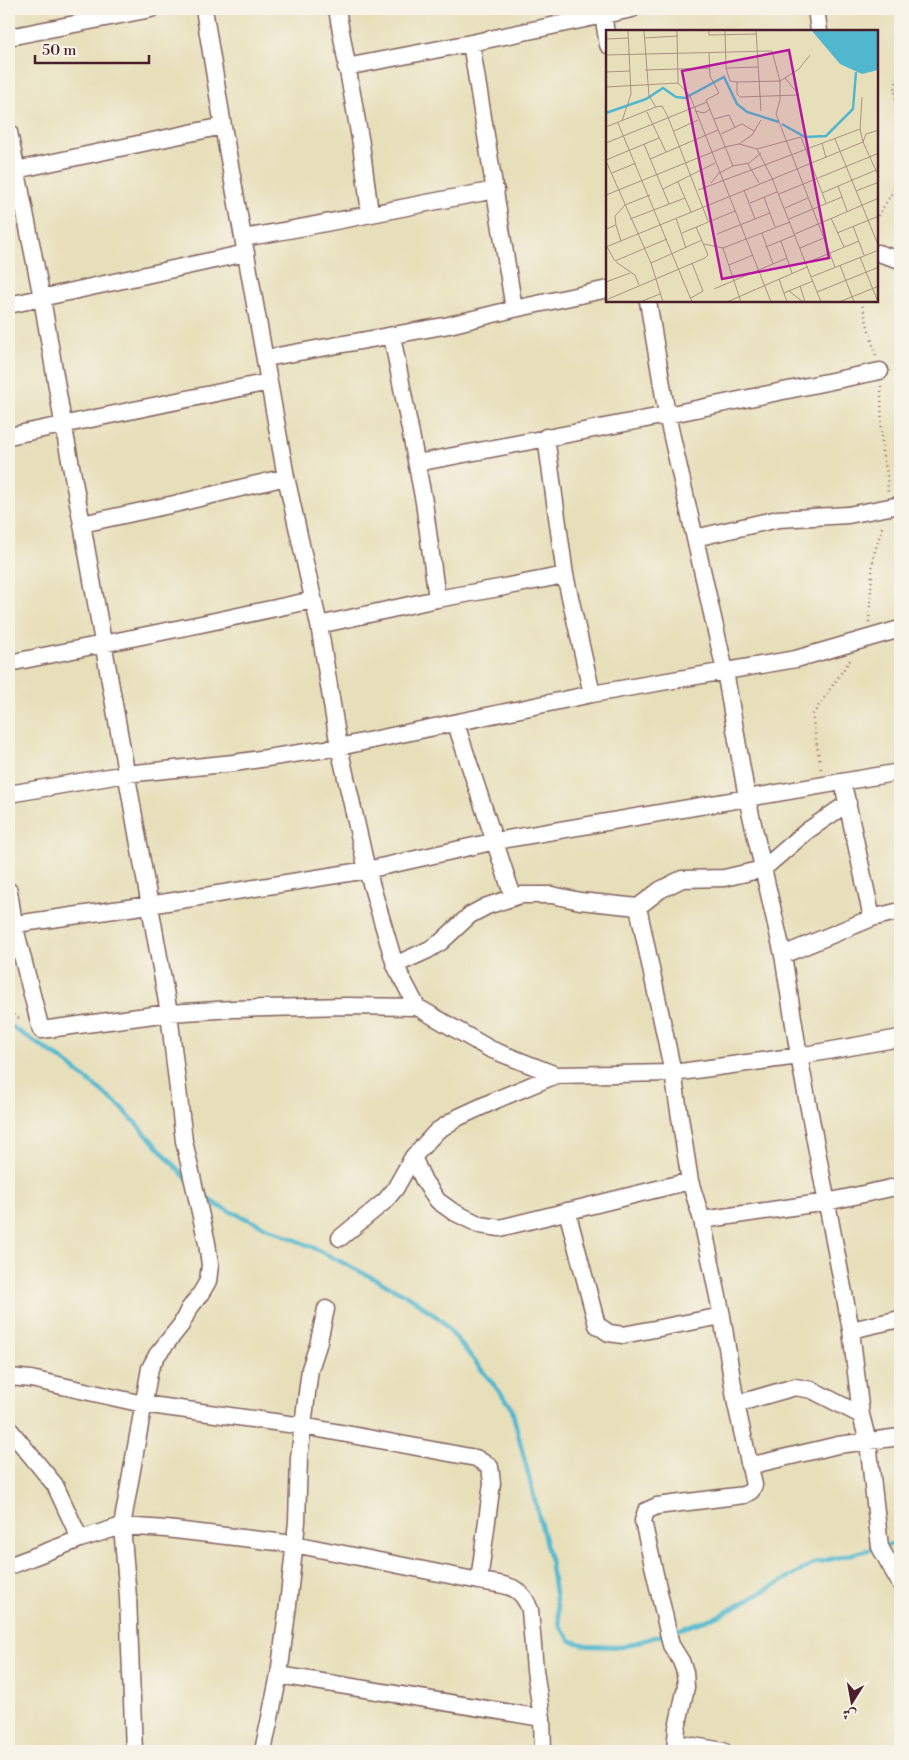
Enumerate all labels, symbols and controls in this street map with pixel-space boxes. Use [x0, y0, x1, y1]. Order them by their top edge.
inset map [606, 30, 879, 302]
scale bar [35, 32, 149, 64]
text: 50 m [42, 41, 76, 60]
north arrow [826, 1678, 876, 1728]
text: ش [841, 1704, 858, 1724]

